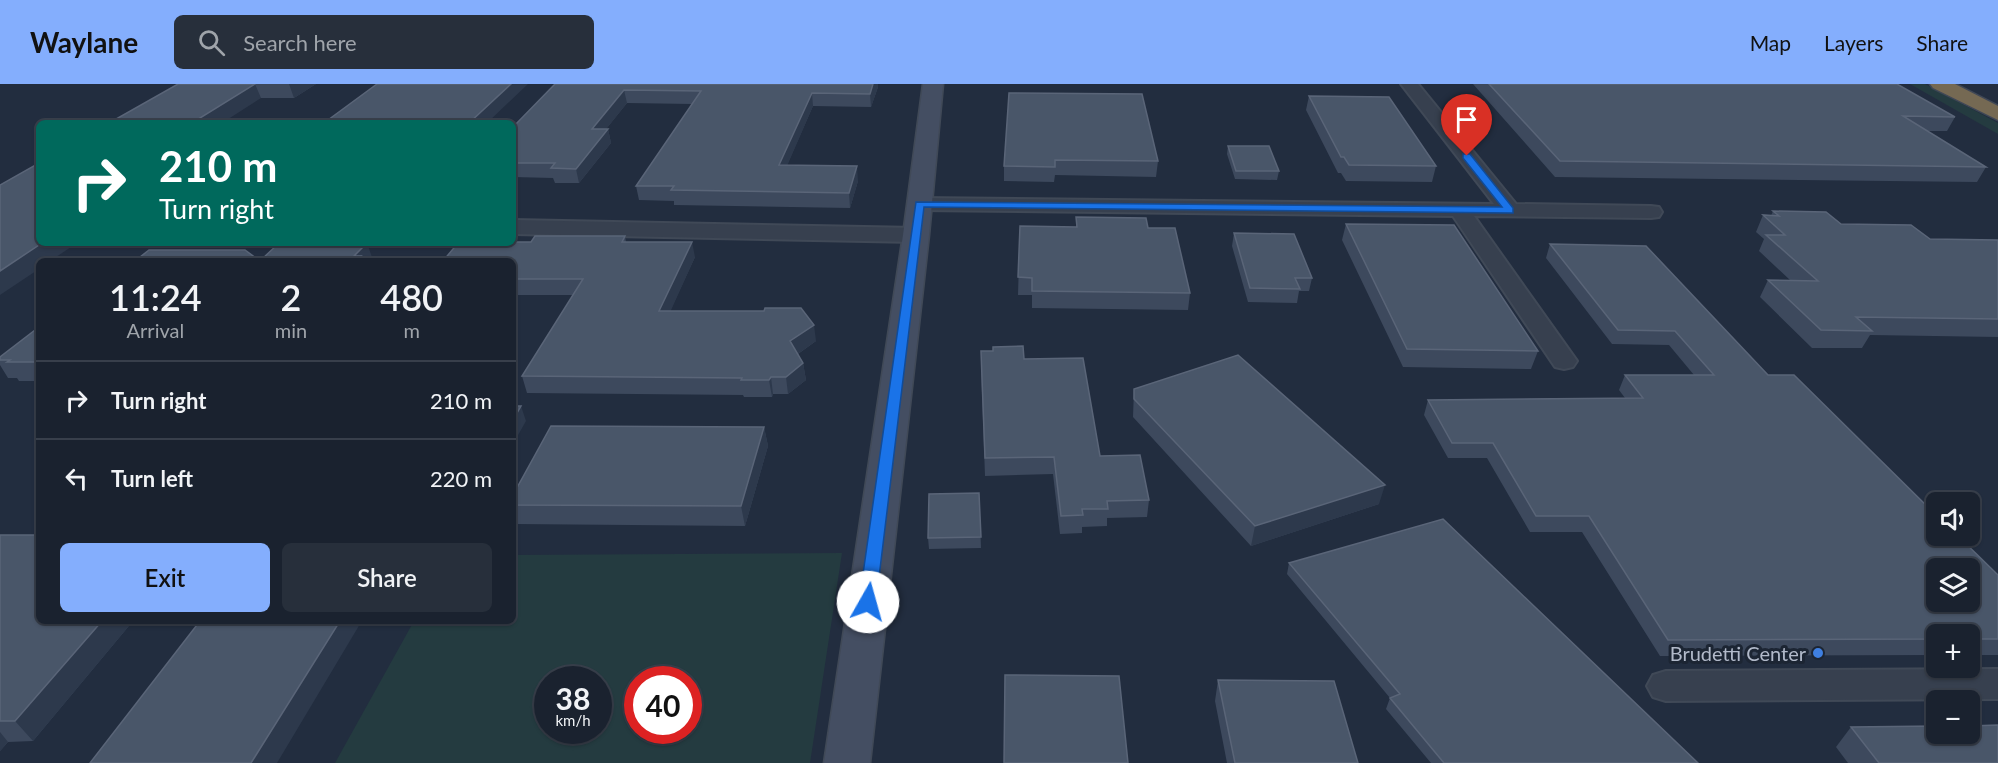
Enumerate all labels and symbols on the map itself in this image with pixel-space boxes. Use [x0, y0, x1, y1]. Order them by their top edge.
pin [1441, 94, 1492, 156]
position arrow [836, 570, 900, 634]
place label: Brudetti Center [1670, 641, 1807, 665]
marker: Brudetti Center [1811, 646, 1825, 660]
speed limit sign: 40 [624, 666, 702, 744]

